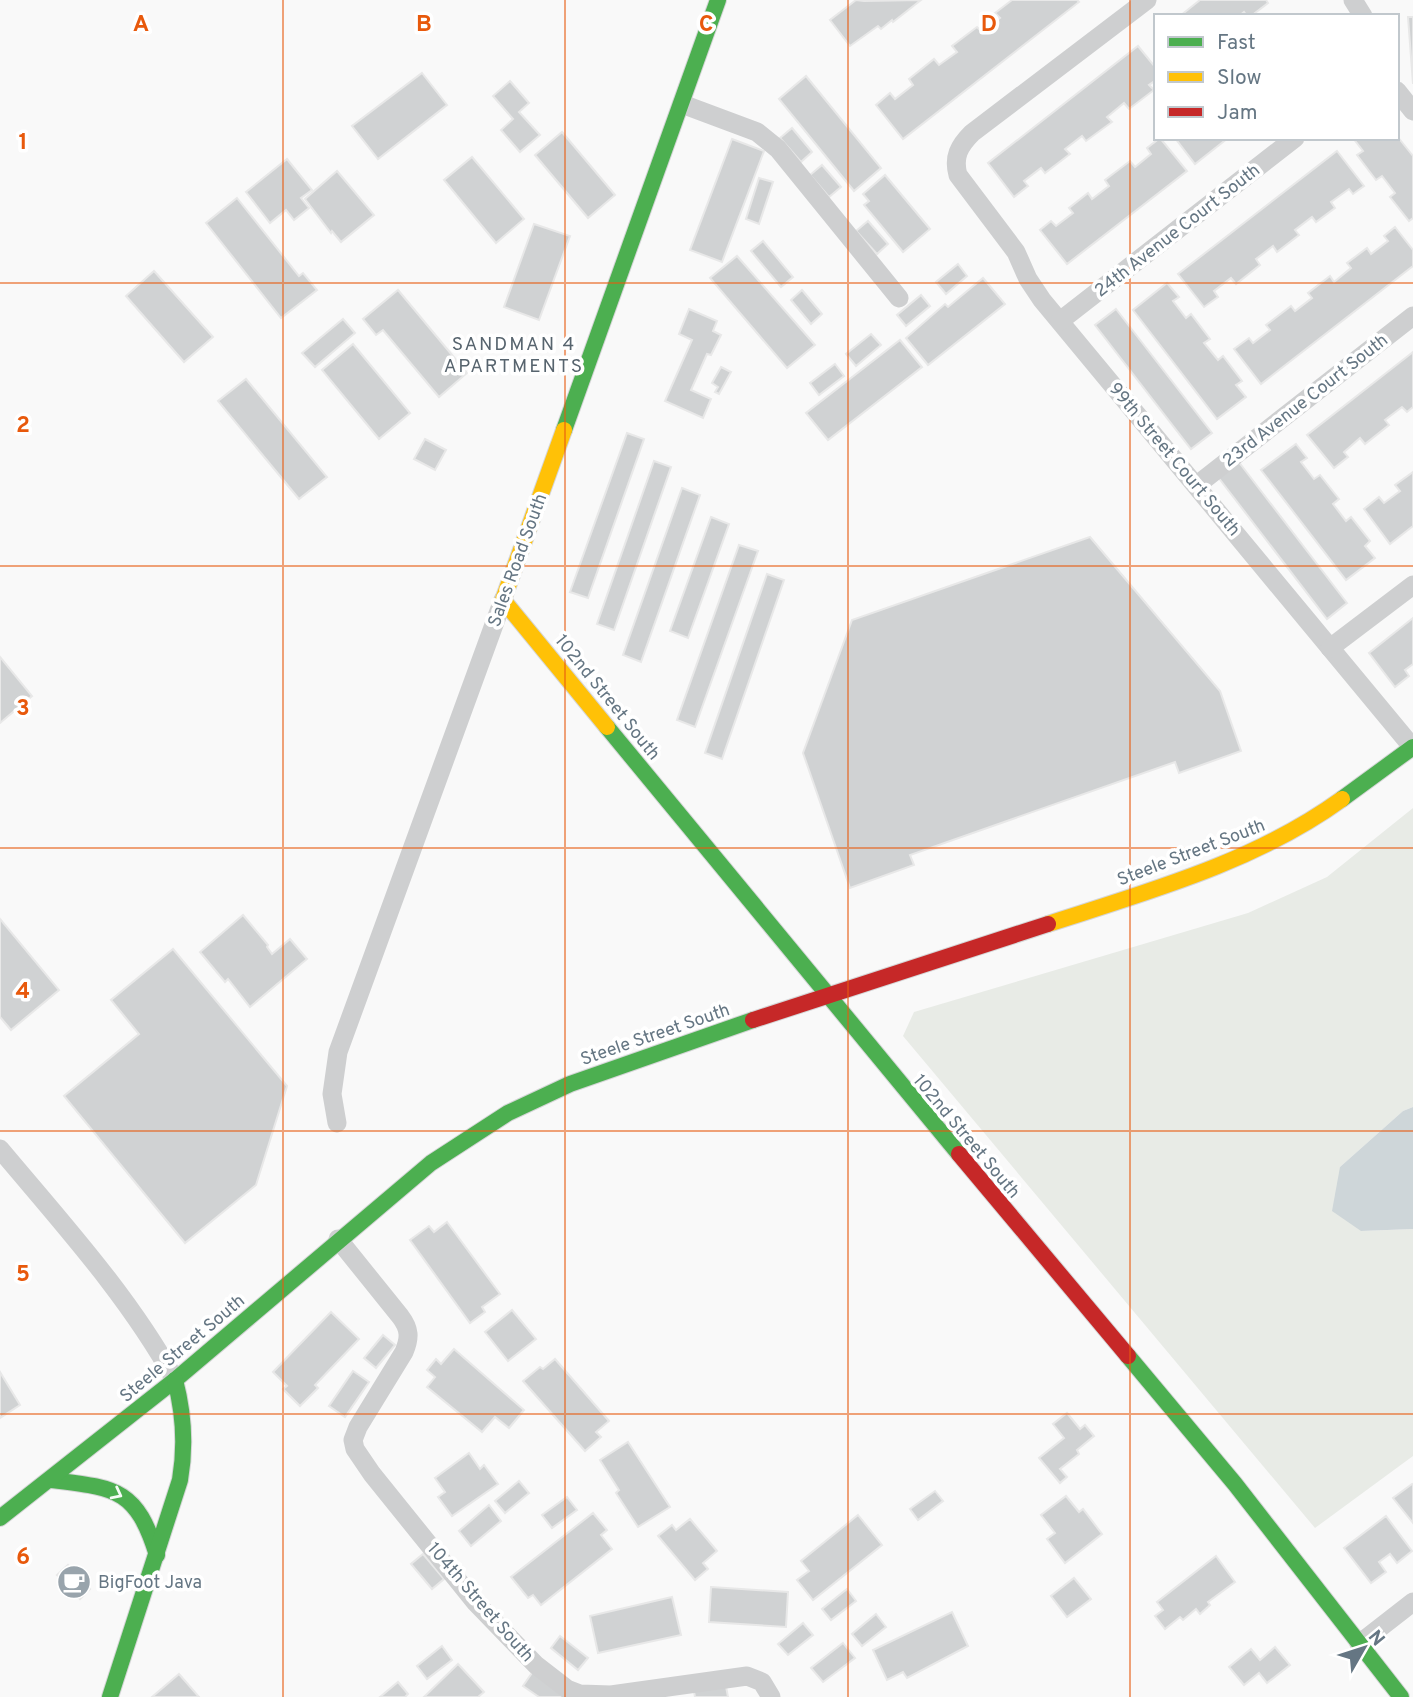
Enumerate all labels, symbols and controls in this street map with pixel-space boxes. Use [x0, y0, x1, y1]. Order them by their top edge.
text: A [133, 11, 149, 40]
text: B [416, 11, 432, 40]
text: C [699, 11, 713, 40]
text: D [981, 11, 997, 40]
legend [1154, 14, 1399, 140]
text: Fast [1217, 30, 1256, 57]
text: Slow [1217, 65, 1262, 92]
text: Jam [1217, 100, 1258, 127]
text: 1 [18, 129, 28, 158]
street label: 24th Avenue Court South [1090, 159, 1265, 303]
street label: 23rd Avenue Court South [1218, 329, 1393, 473]
district label: SANDMAN 4 APARTMENTS [444, 333, 584, 379]
street label: 99th Street Court South [1103, 378, 1245, 542]
text: 2 [16, 412, 30, 441]
street label: Sales Road South [484, 491, 553, 630]
street label: 102nd Street South [549, 630, 665, 765]
text: 3 [16, 695, 30, 724]
street label: Steele Street South [1114, 815, 1269, 892]
text: 4 [16, 978, 30, 1007]
street label: Steele Street South [578, 999, 733, 1072]
street label: 102nd Street South [907, 1070, 1024, 1204]
text: 5 [16, 1261, 30, 1290]
street label: Steele Street South [116, 1290, 250, 1408]
one-way arrow [110, 1485, 122, 1499]
street label: 104th Street South [422, 1538, 538, 1668]
text: 6 [16, 1544, 30, 1573]
cafe icon: BigFoot Java [55, 1563, 93, 1601]
place label: BigFoot Java [98, 1572, 202, 1595]
north arrow [1329, 1613, 1399, 1683]
text: N [1362, 1626, 1389, 1651]

